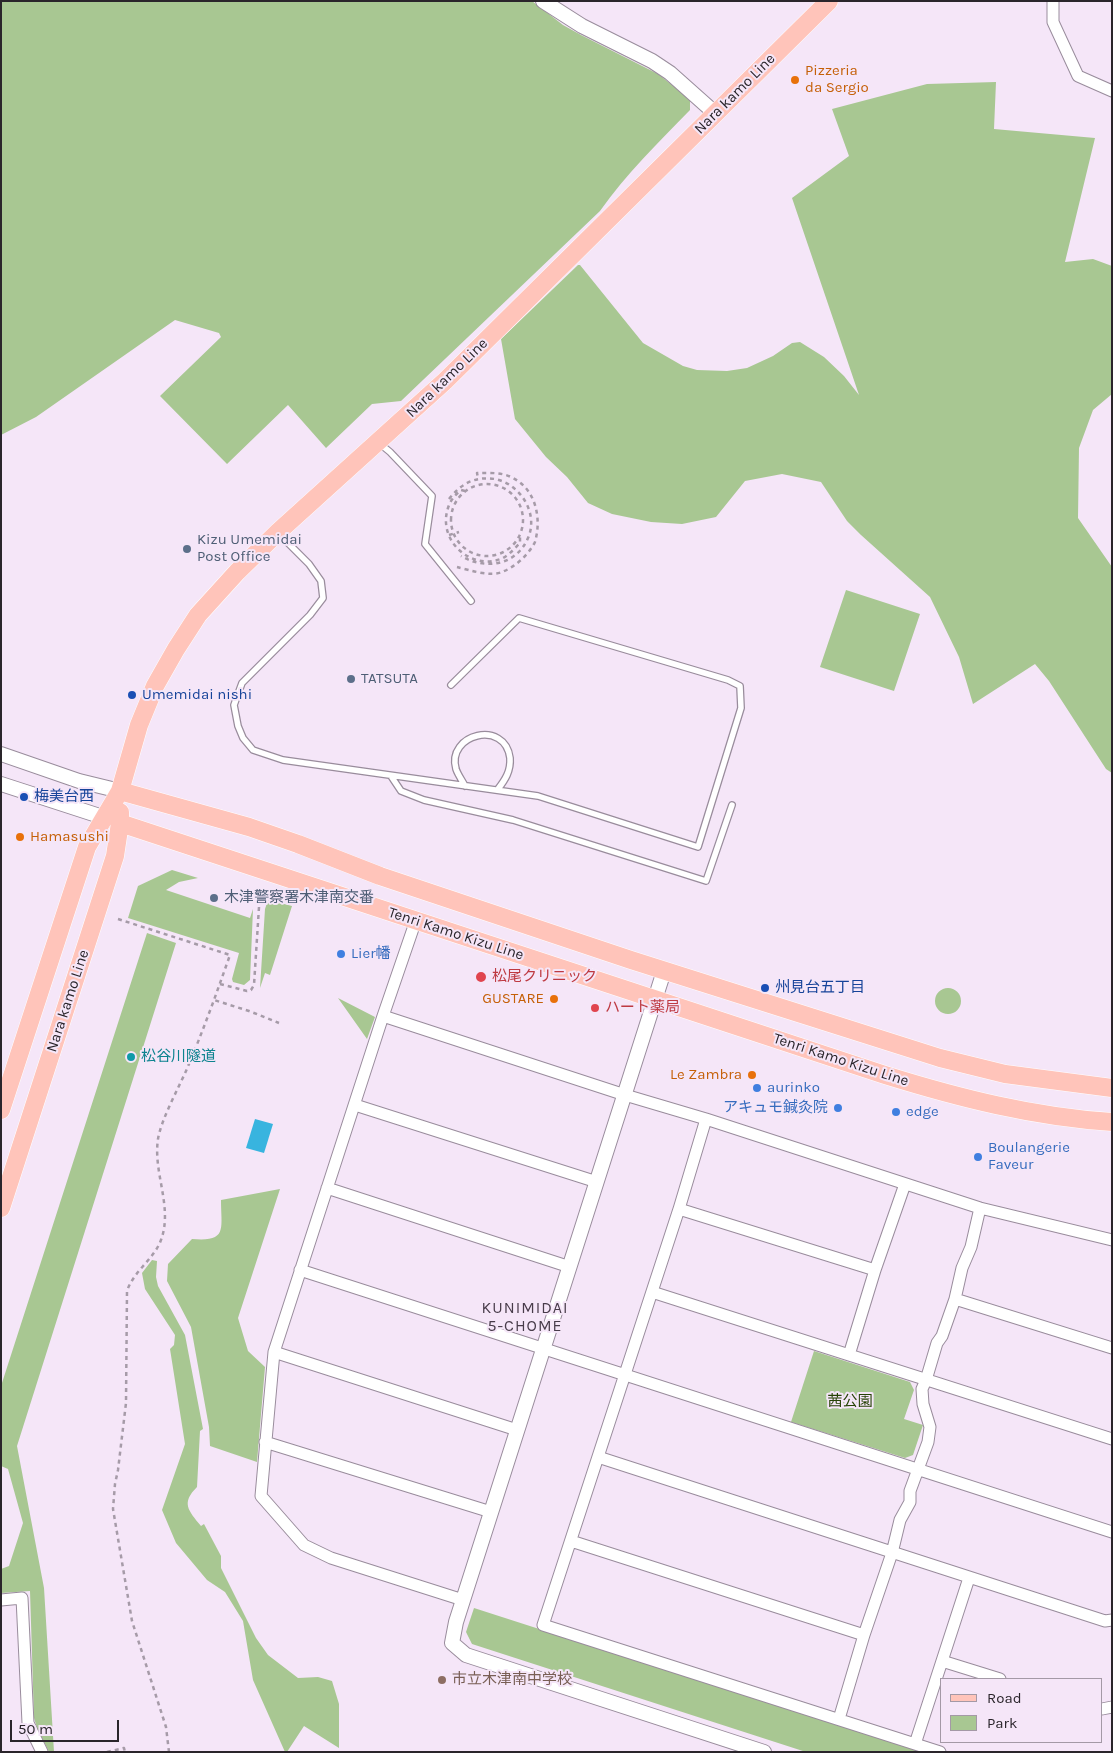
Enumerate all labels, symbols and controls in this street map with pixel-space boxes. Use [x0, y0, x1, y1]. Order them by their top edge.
street label: Nara kamo Line [691, 50, 779, 138]
place label: Pizzeria da Sergio [805, 62, 869, 97]
marker: Pizzeria da Sergio [789, 74, 801, 86]
street label: Nara kamo Line [402, 335, 492, 421]
place label: Kizu Umemidai Post Office [197, 531, 302, 566]
marker: Kizu Umemidai Post Office [181, 543, 193, 555]
place label: TATSUTA [361, 670, 418, 688]
marker: TATSUTA [345, 673, 357, 685]
place label: Umemidai nishi [142, 686, 252, 704]
marker: Umemidai nishi [126, 689, 138, 701]
place label: 梅美台西 [34, 788, 94, 806]
marker: 梅美台西 [18, 791, 30, 803]
place label: Hamasushi [30, 828, 109, 846]
marker: Hamasushi [14, 831, 26, 843]
place label: 木津警察署木津南交番 [224, 889, 374, 907]
marker: 木津警察署木津南交番 [208, 892, 220, 904]
street label: Tenri Kamo Kizu Line [386, 904, 526, 964]
place label: Lier幡 [351, 945, 391, 963]
street label: Nara kamo Line [43, 948, 93, 1054]
marker: Lier幡 [335, 948, 347, 960]
place label: 松尾クリニック [492, 968, 597, 986]
marker: 松尾クリニック [474, 970, 488, 984]
place label: 州見台五丁目 [775, 979, 865, 997]
marker: 州見台五丁目 [759, 982, 771, 994]
place label: GUSTARE [482, 990, 544, 1008]
marker: GUSTARE [548, 993, 560, 1005]
place label: ハート薬局 [605, 999, 680, 1017]
marker: ハート薬局 [589, 1002, 601, 1014]
street label: Tenri Kamo Kizu Line [771, 1030, 911, 1090]
place label: 松谷川隧道 [141, 1048, 216, 1066]
marker: 松谷川隧道 [125, 1051, 137, 1063]
place label: Le Zambra [670, 1066, 742, 1084]
marker: Le Zambra [746, 1069, 758, 1081]
place label: aurinko [767, 1079, 820, 1097]
marker: aurinko [751, 1082, 763, 1094]
place label: アキュモ鍼灸院 [723, 1099, 828, 1117]
marker: アキュモ鍼灸院 [832, 1102, 844, 1114]
place label: edge [906, 1103, 939, 1121]
marker: edge [890, 1106, 902, 1118]
place label: Boulangerie Faveur [988, 1139, 1070, 1174]
marker: Boulangerie Faveur [972, 1151, 984, 1163]
district label: KUNIMIDAI 5-CHOME [480, 1298, 570, 1336]
park label: 茜公園 [828, 1393, 872, 1411]
place label: 市立木津南中学校 [452, 1671, 572, 1689]
marker: 市立木津南中学校 [436, 1674, 448, 1686]
legend [940, 1678, 1103, 1743]
text: Road [987, 1689, 1022, 1707]
scale bar [12, 1710, 121, 1742]
text: Park [987, 1714, 1017, 1732]
text: 50 m [18, 1720, 53, 1738]

